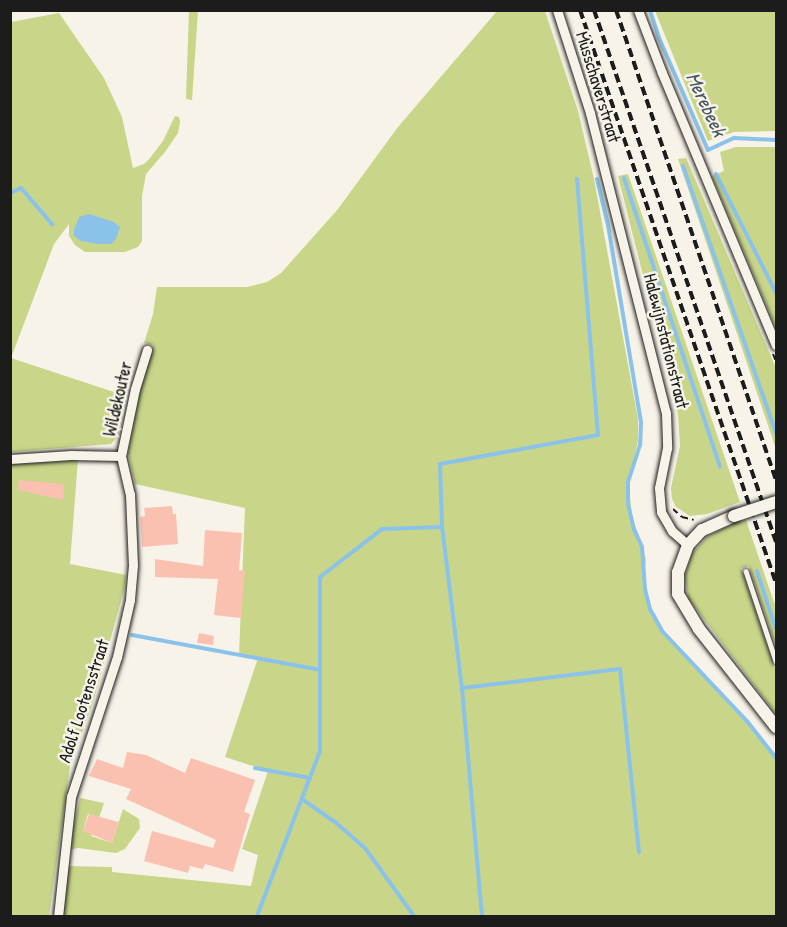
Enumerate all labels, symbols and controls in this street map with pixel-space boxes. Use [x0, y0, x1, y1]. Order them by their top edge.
street label: Musschaverstraat [571, 29, 625, 145]
water label: Merebeek [682, 68, 732, 140]
street label: Halewijnstationstraat [639, 271, 693, 411]
street label: Wildekouter [99, 359, 137, 439]
street label: Adolf Lootensstraat [54, 637, 114, 765]

